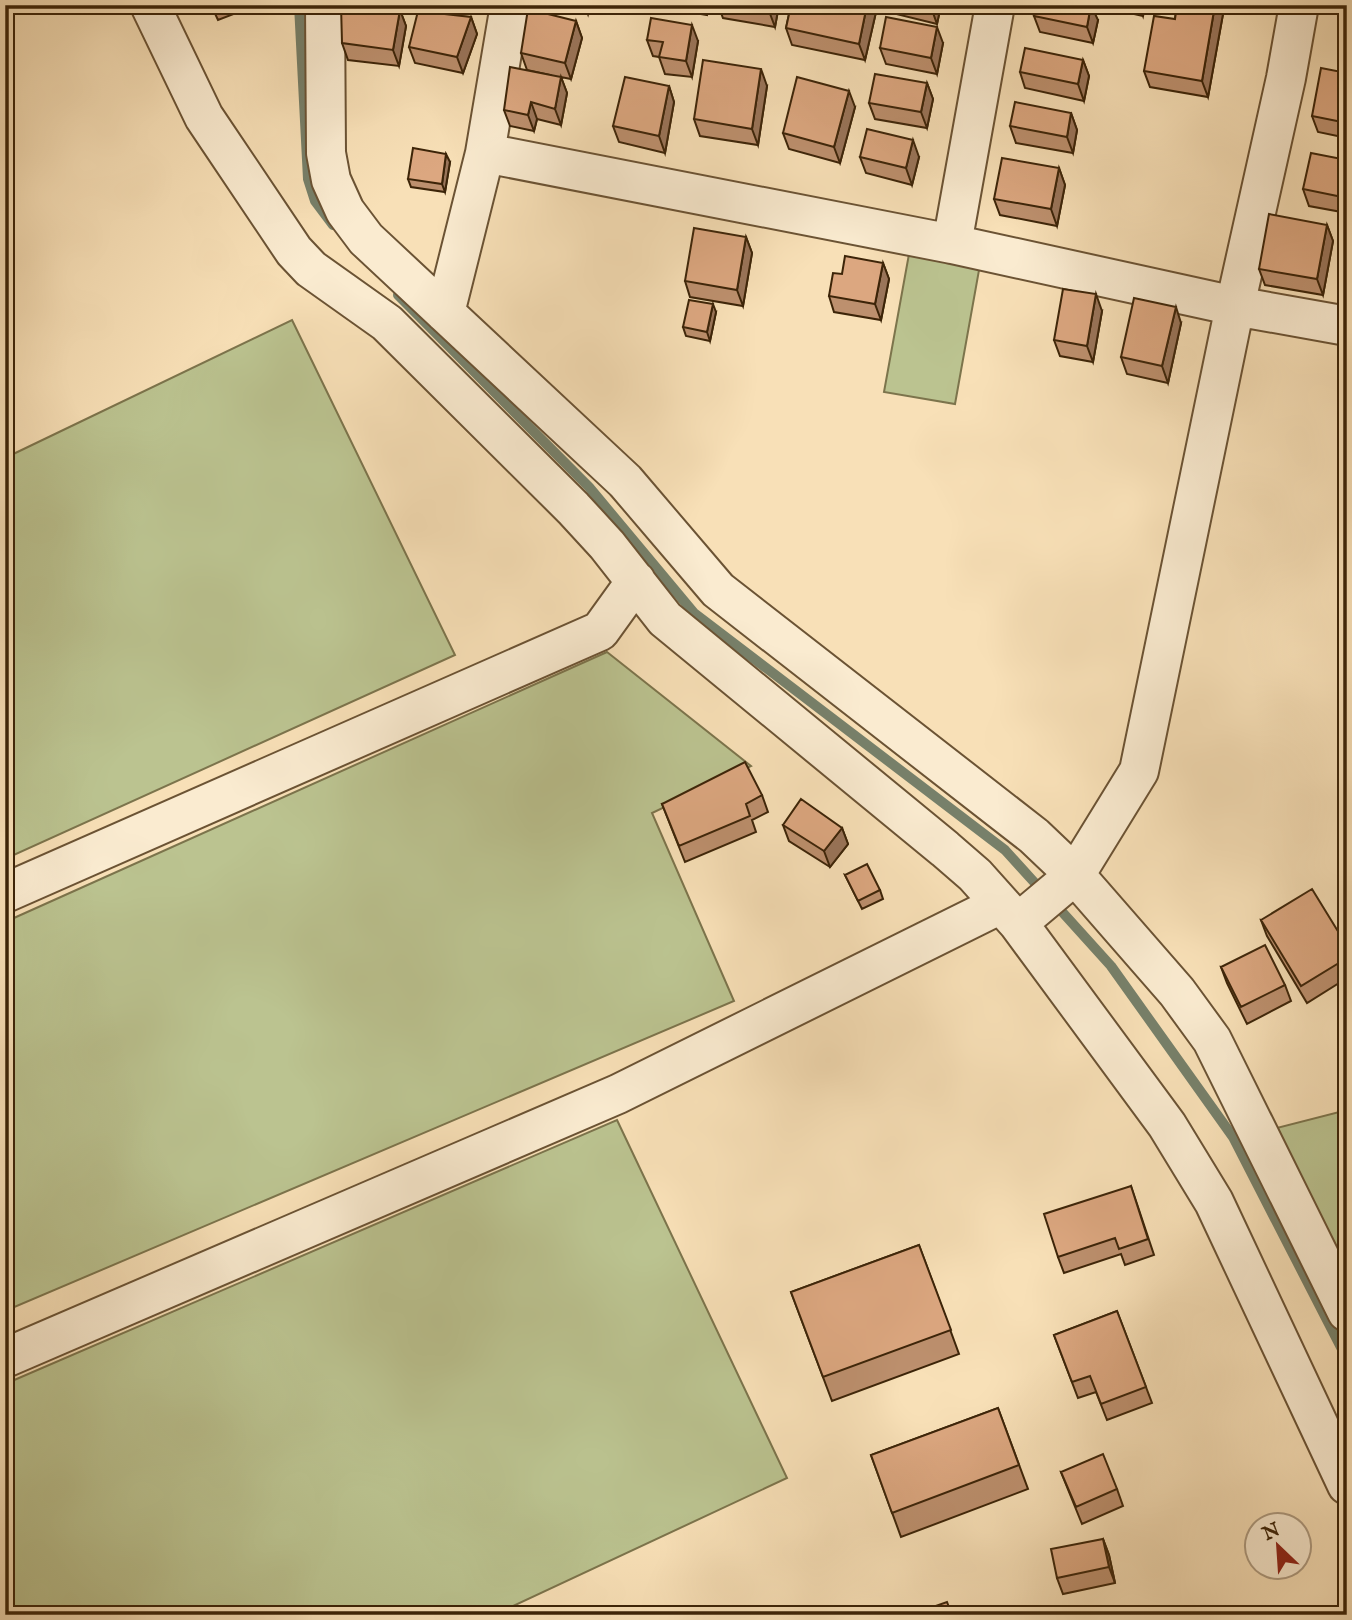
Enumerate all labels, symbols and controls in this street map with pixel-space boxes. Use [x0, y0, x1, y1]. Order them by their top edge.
north arrow [1244, 1512, 1314, 1582]
text: N [1258, 1518, 1285, 1547]

